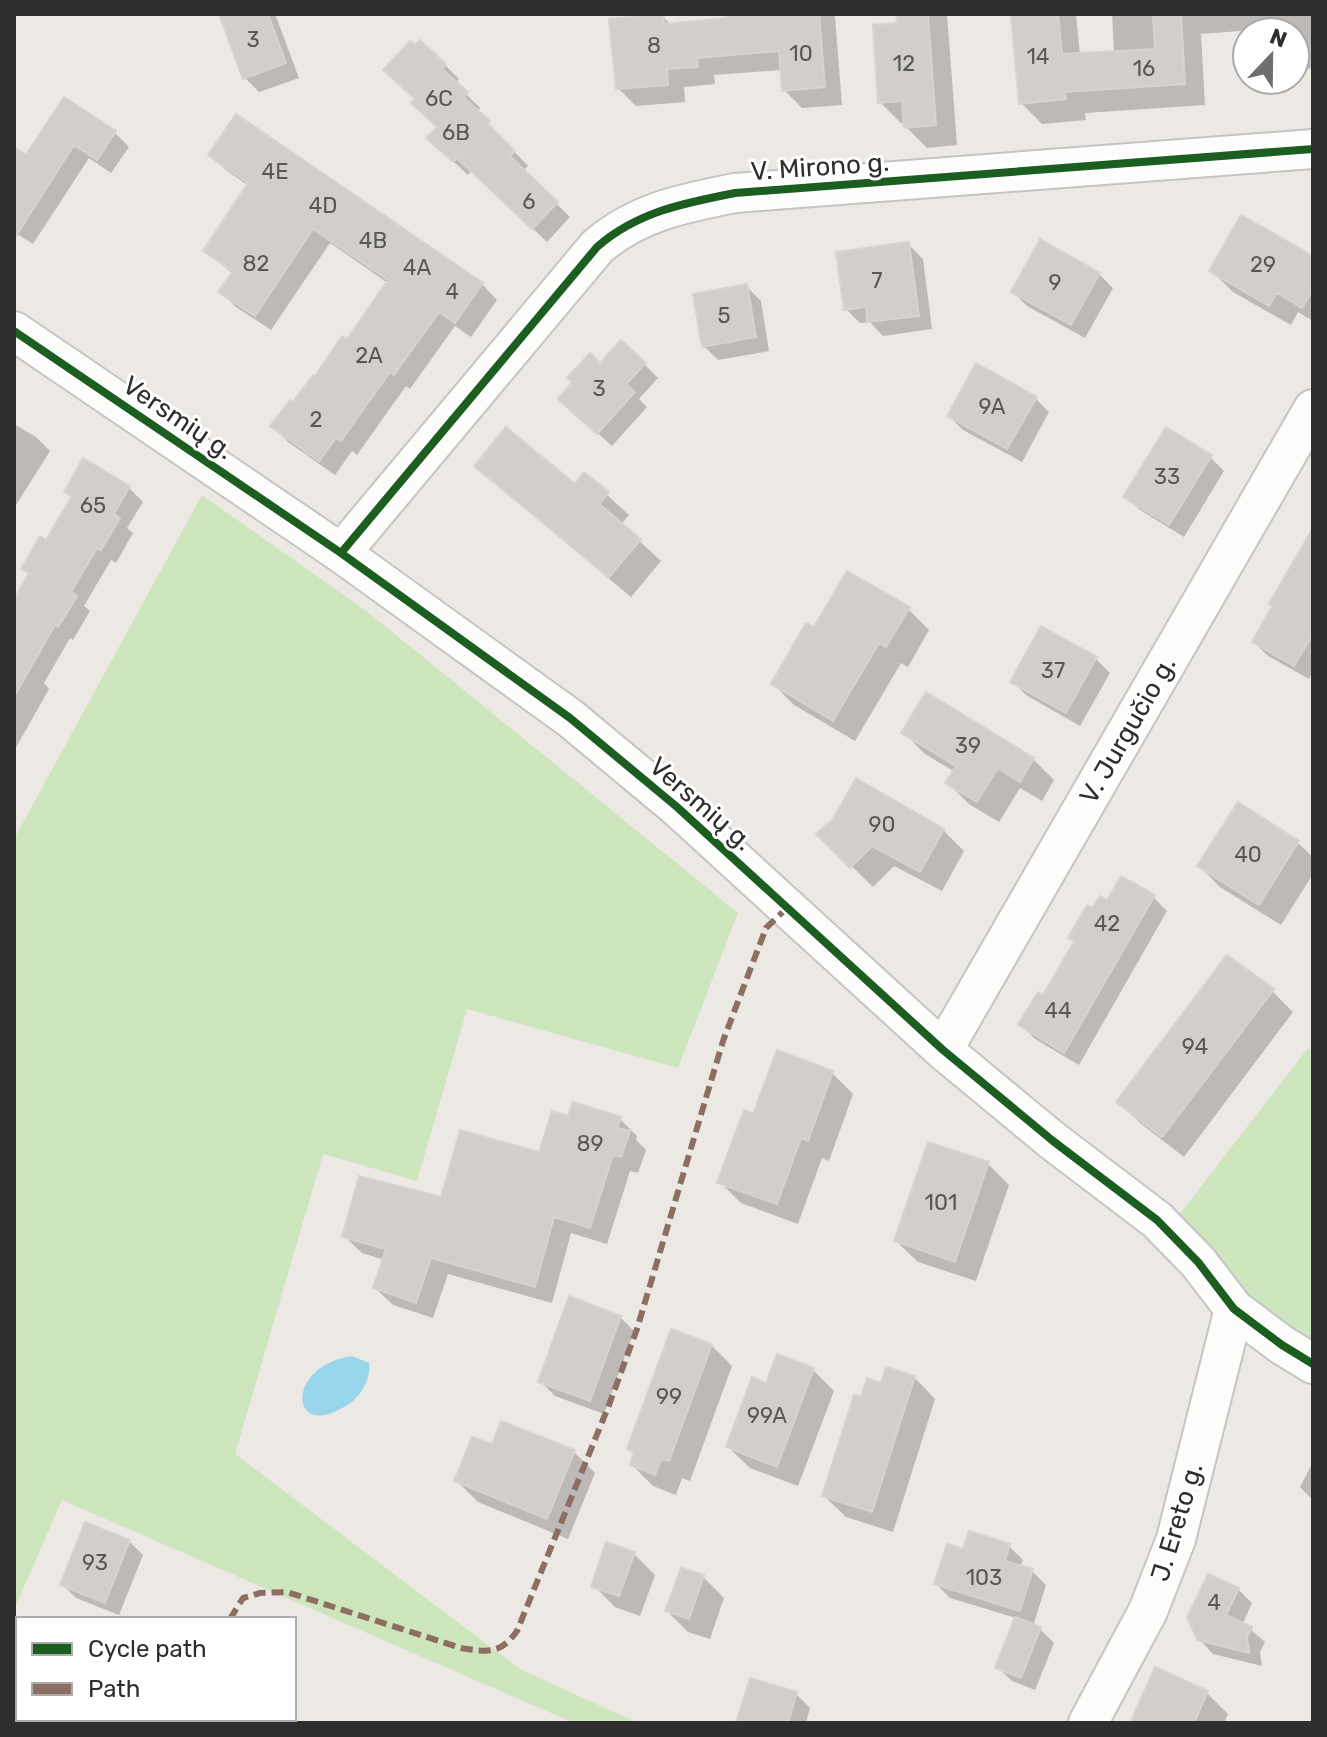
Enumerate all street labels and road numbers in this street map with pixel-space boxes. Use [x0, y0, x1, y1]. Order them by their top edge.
street label: V. Mirono g. [750, 147, 890, 187]
street label: Versmių g. [117, 370, 239, 466]
street label: V. Jurgučio g. [1073, 651, 1183, 809]
street label: Versmių g. [643, 751, 759, 857]
street label: J. Ereto g. [1144, 1459, 1210, 1585]

